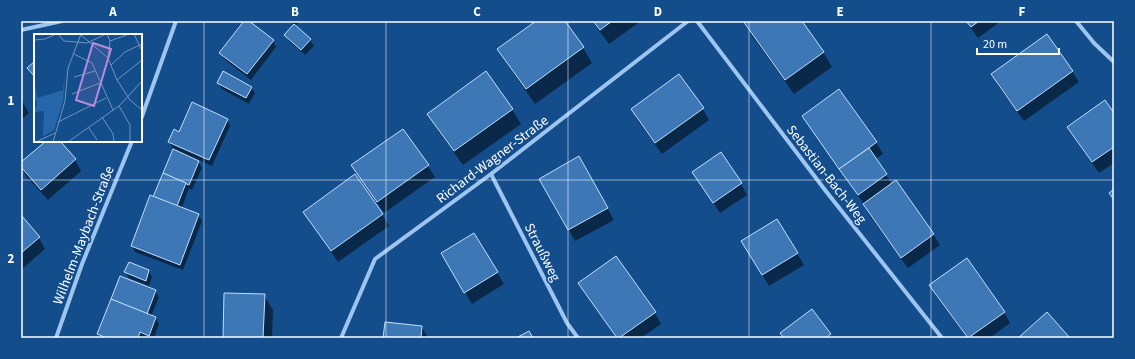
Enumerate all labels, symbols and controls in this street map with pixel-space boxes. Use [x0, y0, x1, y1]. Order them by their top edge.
text: A [108, 3, 117, 21]
text: B [291, 3, 299, 21]
text: C [473, 3, 481, 21]
text: D [654, 3, 662, 21]
text: E [836, 3, 844, 21]
text: F [1019, 3, 1026, 21]
scale bar [977, 30, 1059, 56]
inset map [34, 34, 142, 142]
text: 20 m [983, 36, 1007, 53]
text: 1 [8, 92, 15, 110]
street label: Richard-Wagner-Straße [432, 111, 553, 209]
street label: Sebastian-Bach-Weg [781, 121, 871, 228]
street label: Wilhelm-Maybach-Straße [48, 163, 120, 308]
street label: Straußweg [519, 220, 565, 285]
text: 2 [8, 250, 15, 268]

